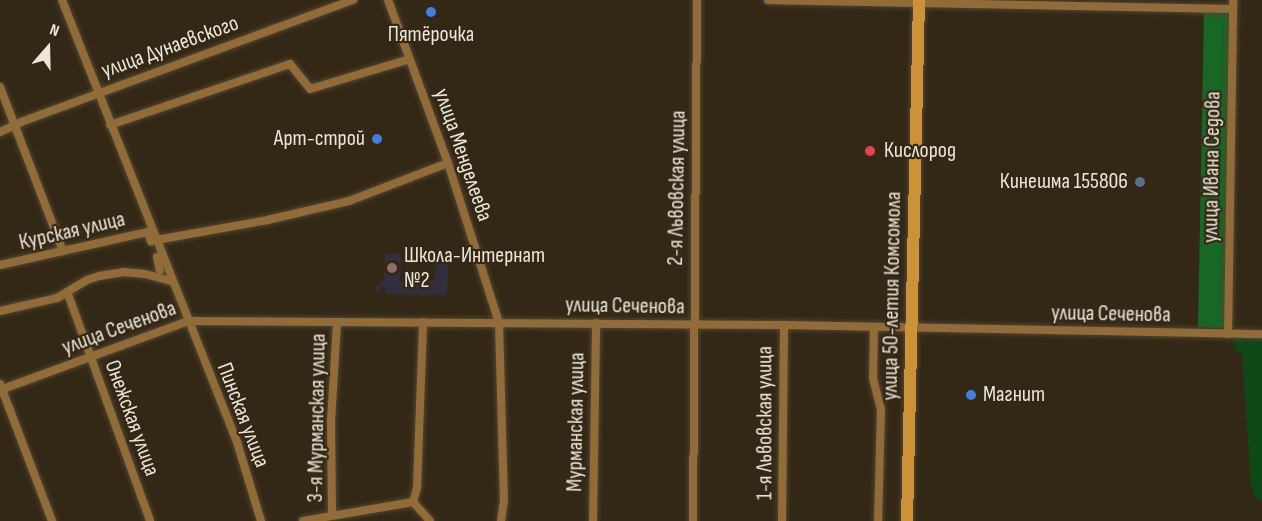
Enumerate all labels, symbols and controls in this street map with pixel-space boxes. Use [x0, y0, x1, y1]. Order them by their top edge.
marker: Пятёрочка [424, 5, 438, 19]
street label: улица Дунаевского [98, 10, 242, 84]
north arrow [18, 18, 78, 78]
text: N [47, 20, 62, 41]
place label: Пятёрочка [388, 22, 474, 48]
street label: улица Менделеева [428, 85, 498, 225]
street label: улица Ивана Седова [1197, 91, 1227, 243]
street label: 2-я Львовская улица [662, 110, 692, 266]
place label: Арт-строй [274, 126, 365, 152]
marker: Арт-строй [370, 132, 384, 146]
place label: Кислород [884, 138, 956, 164]
marker: Кислород [861, 142, 879, 160]
place label: Кинешма 155806 [1000, 169, 1128, 195]
marker: Кинешма 155806 [1133, 175, 1147, 189]
street label: улица 50-летия Комсомола [877, 191, 907, 401]
street label: Курская улица [17, 206, 127, 256]
place label: Школа-Интернат №2 [404, 242, 545, 294]
marker: Школа-Интернат №2 [385, 261, 399, 275]
street label: улица Сеченова [565, 292, 685, 320]
street label: улица Сеченова [58, 295, 180, 361]
street label: улица Сеченова [1051, 300, 1171, 328]
street label: 3-я Мурманская улица [302, 333, 332, 503]
street label: 1-я Львовская улица [752, 346, 778, 500]
street label: Мурманская улица [562, 352, 590, 492]
street label: Онежская улица [99, 357, 165, 479]
street label: Пинская улица [211, 359, 275, 471]
place label: Магнит [983, 382, 1045, 408]
marker: Магнит [964, 388, 978, 402]

